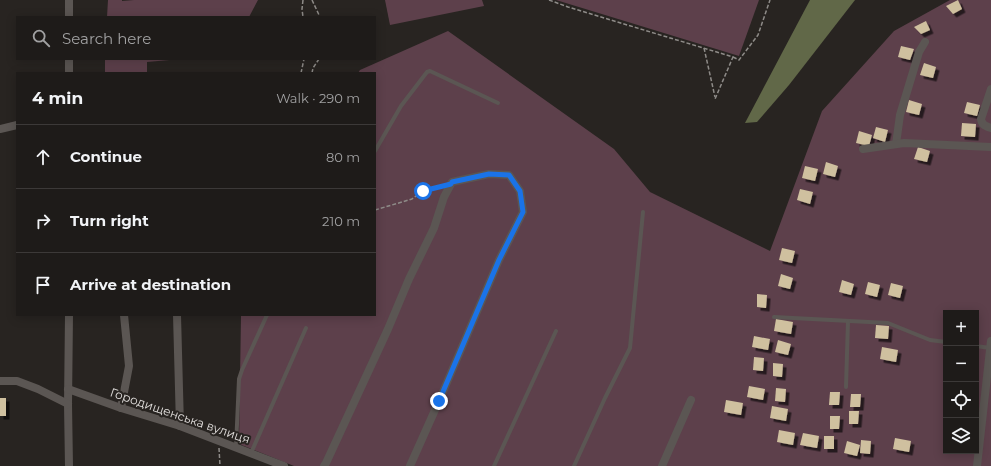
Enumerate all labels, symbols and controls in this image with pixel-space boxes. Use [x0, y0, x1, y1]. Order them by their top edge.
search box [16, 16, 376, 60]
icon: search [30, 27, 52, 49]
text: Search here [62, 29, 151, 48]
text: 4 min [32, 88, 83, 108]
text: Walk · 290 m [276, 90, 360, 106]
icon: ahead [32, 146, 54, 168]
text: Continue [70, 147, 142, 166]
text: 80 m [326, 149, 360, 165]
route start [414, 182, 432, 200]
icon: right [32, 210, 54, 232]
text: Turn right [70, 211, 149, 230]
text: 210 m [322, 213, 360, 229]
icon: arrive [32, 274, 54, 296]
text: Arrive at destination [70, 275, 231, 294]
map controls [943, 310, 979, 454]
button: + [943, 310, 979, 346]
button: − [943, 346, 979, 382]
button: locate [943, 382, 979, 418]
street label: Городищенська вулиця [108, 384, 252, 447]
route end [430, 392, 448, 410]
button: layers [943, 418, 979, 454]

